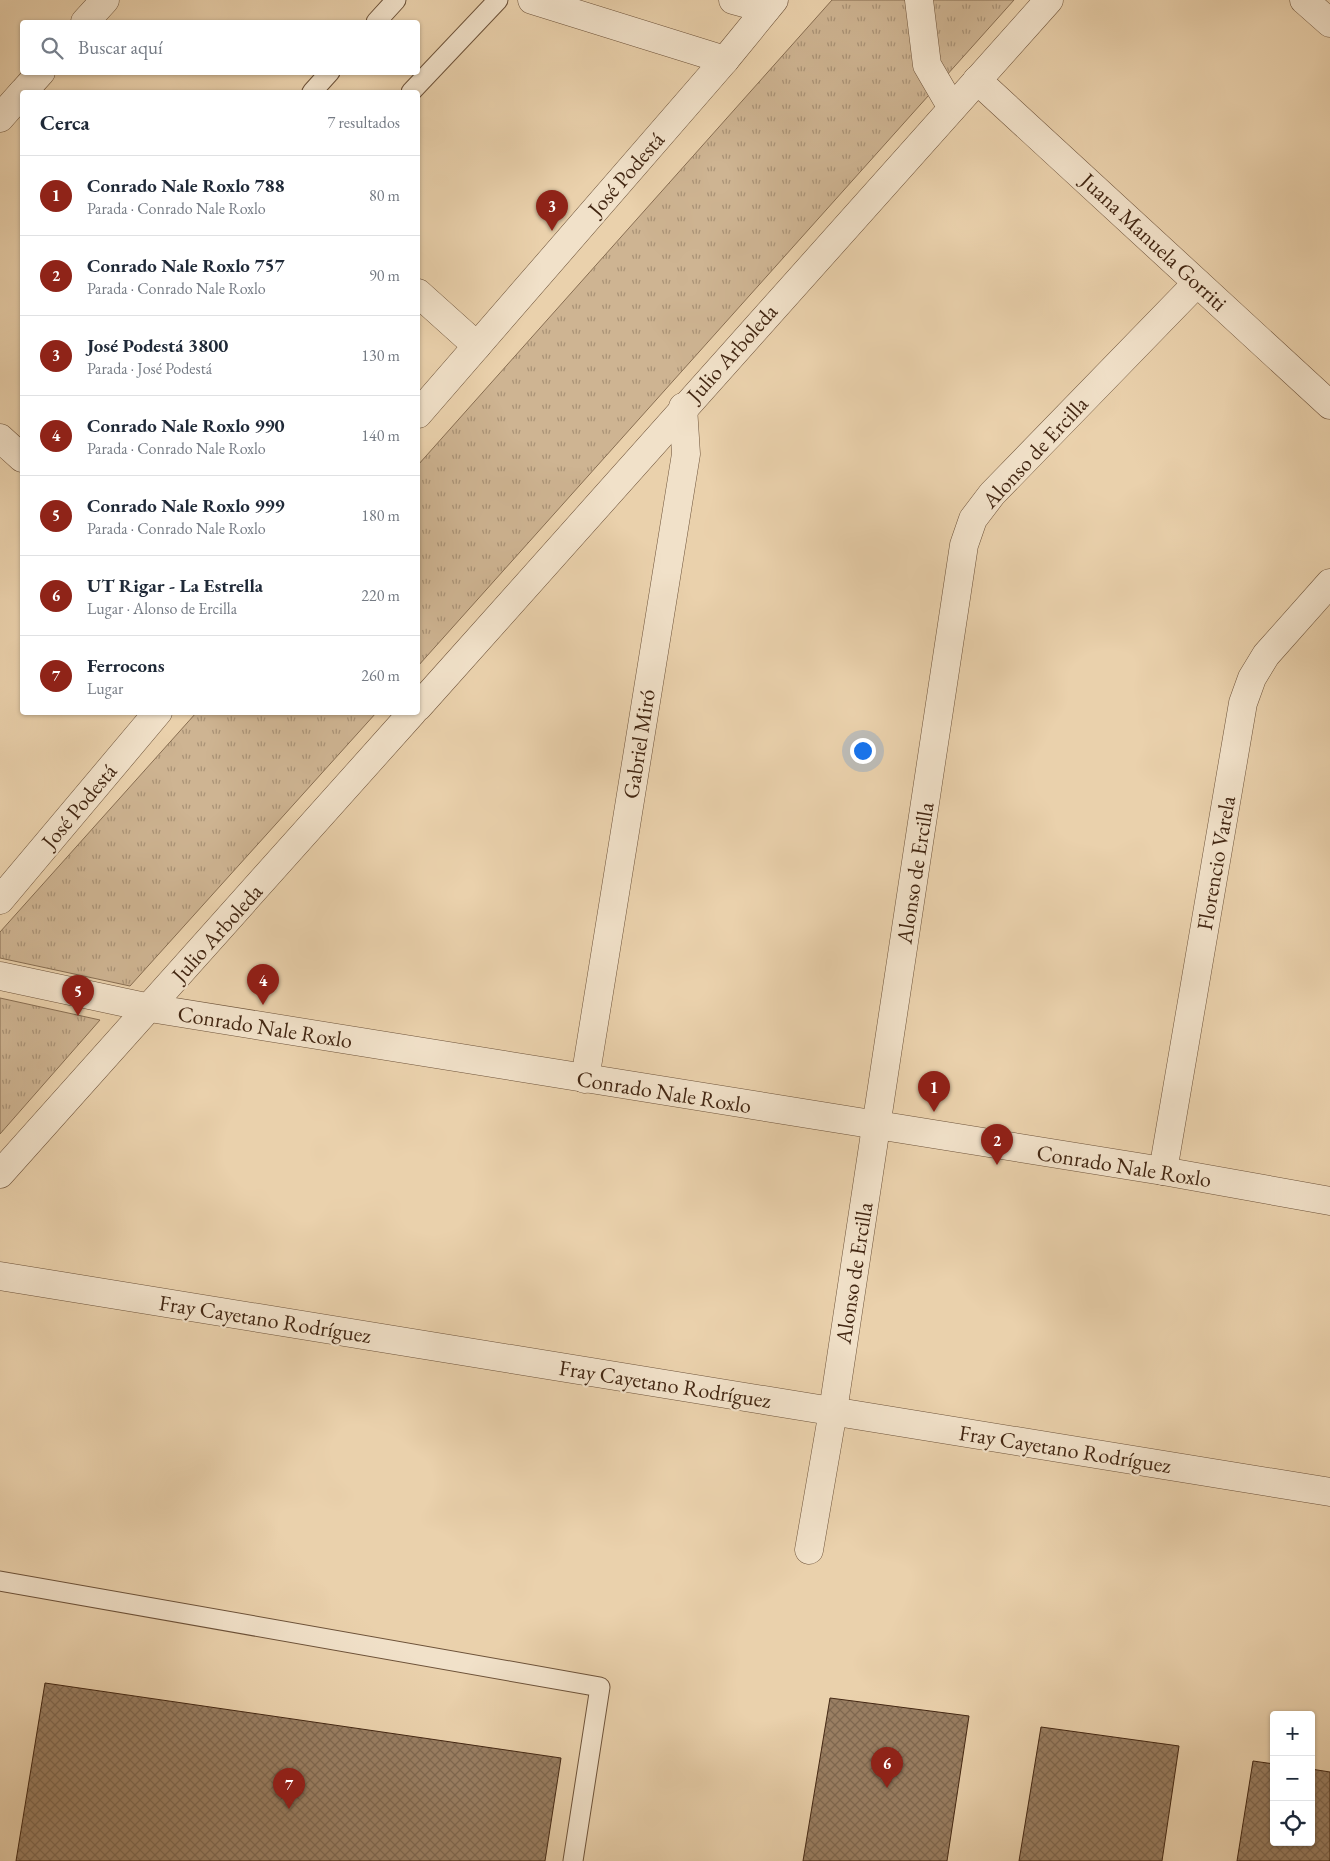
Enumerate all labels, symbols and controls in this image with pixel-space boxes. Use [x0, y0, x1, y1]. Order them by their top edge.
search box [20, 20, 420, 75]
icon: search [38, 34, 66, 62]
text: Buscar aquí [78, 35, 163, 60]
text: Cerca [40, 109, 90, 136]
text: 7 resultados [328, 112, 400, 133]
street label: José Podestá [580, 125, 671, 224]
street label: Juana Manuela Gorriti [1073, 165, 1234, 318]
text: Conrado Nale Roxlo 788 [87, 173, 285, 198]
text: 1 [52, 185, 60, 206]
text: 80 m [369, 185, 400, 206]
pin: 3 [536, 190, 568, 231]
text: Parada · Conrado Nale Roxlo [87, 198, 266, 219]
text: Conrado Nale Roxlo 757 [87, 253, 285, 278]
text: 2 [52, 265, 60, 286]
text: 90 m [369, 265, 400, 286]
text: Parada · Conrado Nale Roxlo [87, 278, 266, 299]
street label: Julio Arboleda [679, 297, 784, 410]
text: José Podestá 3800 [87, 333, 228, 358]
text: 3 [52, 345, 60, 366]
text: 130 m [361, 345, 400, 366]
text: Parada · José Podestá [87, 358, 212, 379]
street label: Alonso de Ercilla [975, 390, 1094, 515]
text: Conrado Nale Roxlo 990 [87, 413, 285, 438]
text: 4 [52, 425, 60, 446]
text: 140 m [361, 425, 400, 446]
text: Parada · Conrado Nale Roxlo [87, 438, 266, 459]
text: Conrado Nale Roxlo 999 [87, 493, 285, 518]
text: 5 [52, 505, 60, 526]
text: 180 m [361, 505, 400, 526]
text: Parada · Conrado Nale Roxlo [87, 518, 266, 539]
text: UT Rigar - La Estrella [87, 573, 263, 598]
text: 6 [52, 585, 60, 606]
text: 220 m [361, 585, 400, 606]
text: Lugar · Alonso de Ercilla [87, 598, 237, 619]
text: Ferrocons [87, 653, 165, 678]
text: 7 [52, 665, 60, 686]
text: 260 m [361, 665, 400, 686]
text: Lugar [87, 678, 123, 699]
street label: Gabriel Miró [616, 687, 662, 801]
your location [850, 738, 876, 764]
street label: José Podestá [34, 757, 123, 856]
street label: Florencio Varela [1190, 793, 1242, 932]
street label: Alonso de Ercilla [889, 800, 941, 947]
street label: Julio Arboleda [164, 877, 269, 990]
pin: 4 [247, 964, 279, 1005]
pin: 5 [62, 975, 94, 1016]
street label: Conrado Nale Roxlo [176, 999, 355, 1055]
street label: Conrado Nale Roxlo [575, 1064, 754, 1120]
pin: 1 [918, 1071, 950, 1112]
pin: 2 [981, 1124, 1013, 1165]
street label: Conrado Nale Roxlo [1035, 1138, 1214, 1194]
street label: Alonso de Ercilla [828, 1200, 880, 1347]
street label: Fray Cayetano Rodríguez [157, 1288, 374, 1350]
street label: Fray Cayetano Rodríguez [557, 1353, 774, 1415]
street label: Fray Cayetano Rodríguez [957, 1418, 1174, 1480]
map controls [1270, 1711, 1315, 1846]
button: + [1270, 1711, 1315, 1756]
pin: 6 [871, 1747, 903, 1788]
button: − [1270, 1756, 1315, 1801]
pin: 7 [273, 1768, 305, 1809]
button: locate [1270, 1801, 1315, 1846]

